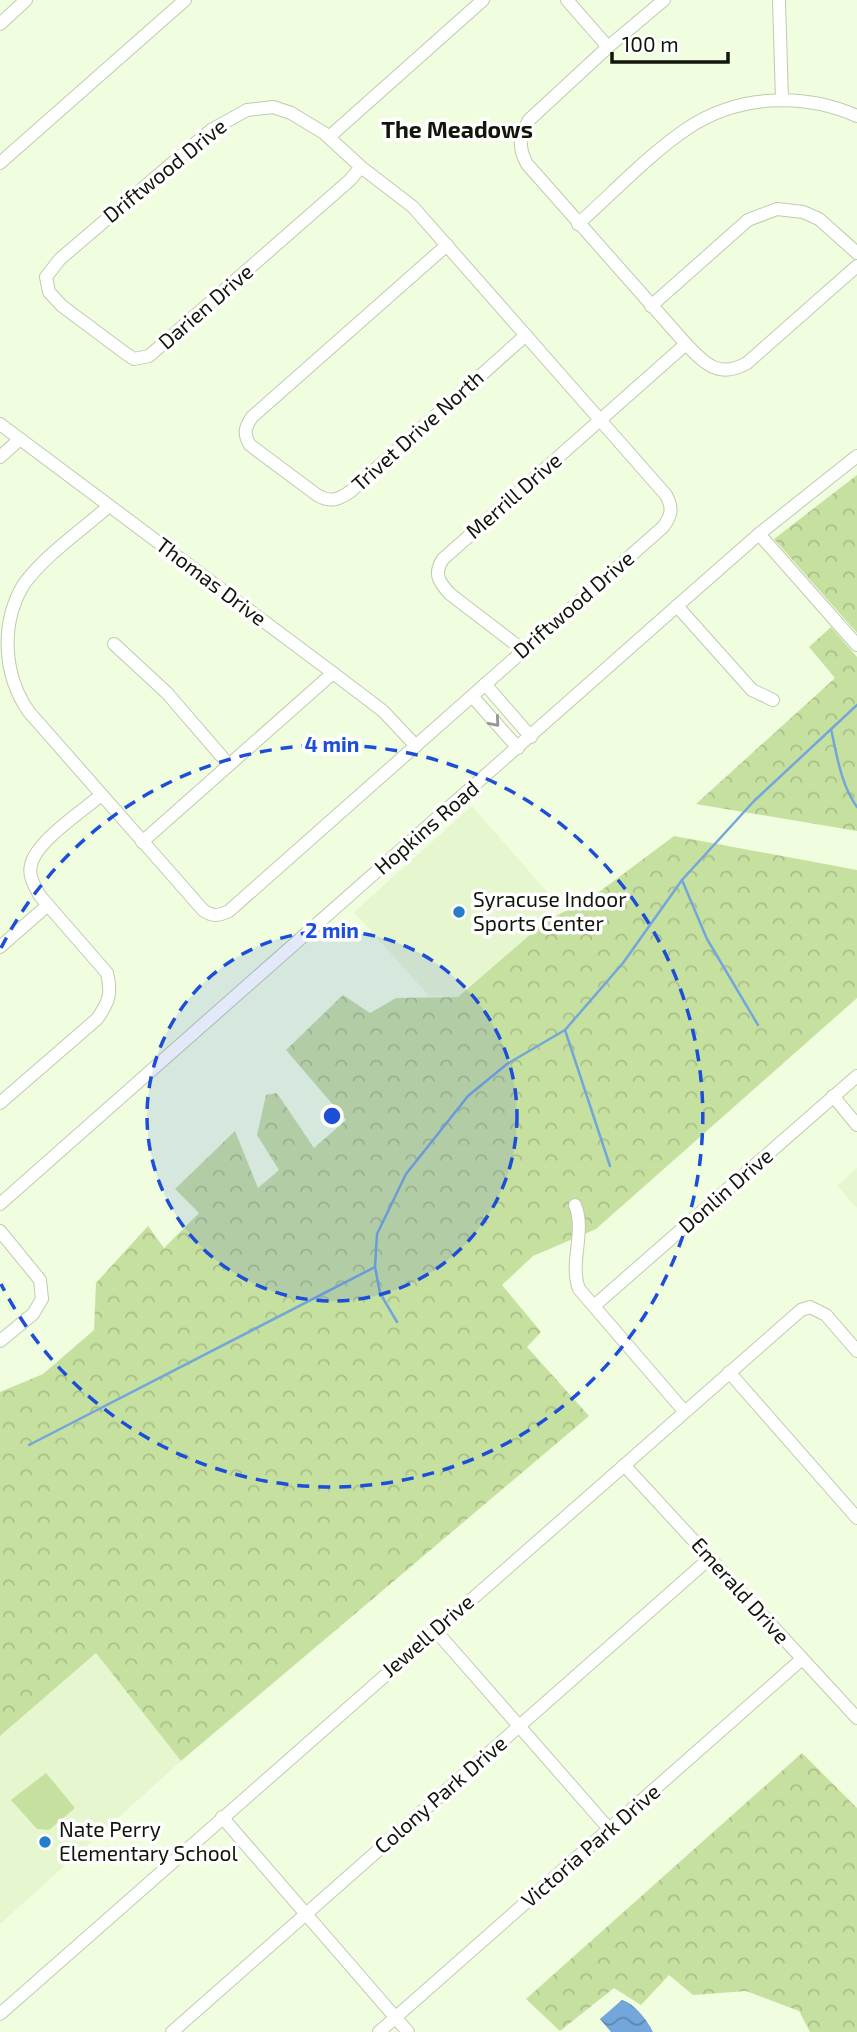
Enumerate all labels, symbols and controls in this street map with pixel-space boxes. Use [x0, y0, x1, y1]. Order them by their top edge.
scale bar [612, 21, 728, 65]
text: 100 m [622, 31, 679, 56]
street label: Driftwood Drive [97, 113, 231, 227]
district label: The Meadows [381, 115, 533, 143]
street label: Darien Drive [153, 258, 257, 354]
street label: Trivet Drive North [346, 364, 488, 496]
street label: Merrill Drive [460, 447, 566, 543]
street label: Thomas Drive [152, 531, 272, 630]
street label: Driftwood Drive [508, 545, 638, 663]
one-way arrow [487, 714, 499, 727]
text: 4 min [305, 731, 359, 756]
street label: Hopkins Road [369, 775, 483, 879]
place label: Syracuse Indoor Sports Center [473, 886, 627, 935]
marker: Syracuse Indoor Sports Center [451, 904, 467, 920]
text: 2 min [305, 917, 359, 942]
centre of rings [320, 1104, 344, 1128]
street label: Donlin Drive [673, 1142, 777, 1237]
street label: Emerald Drive [687, 1532, 795, 1648]
street label: Jewell Drive [376, 1588, 478, 1682]
street label: Colony Park Drive [369, 1730, 511, 1858]
street label: Victoria Park Drive [516, 1778, 664, 1912]
place label: Nate Perry Elementary School [59, 1816, 239, 1865]
marker: Nate Perry Elementary School [37, 1834, 53, 1850]

